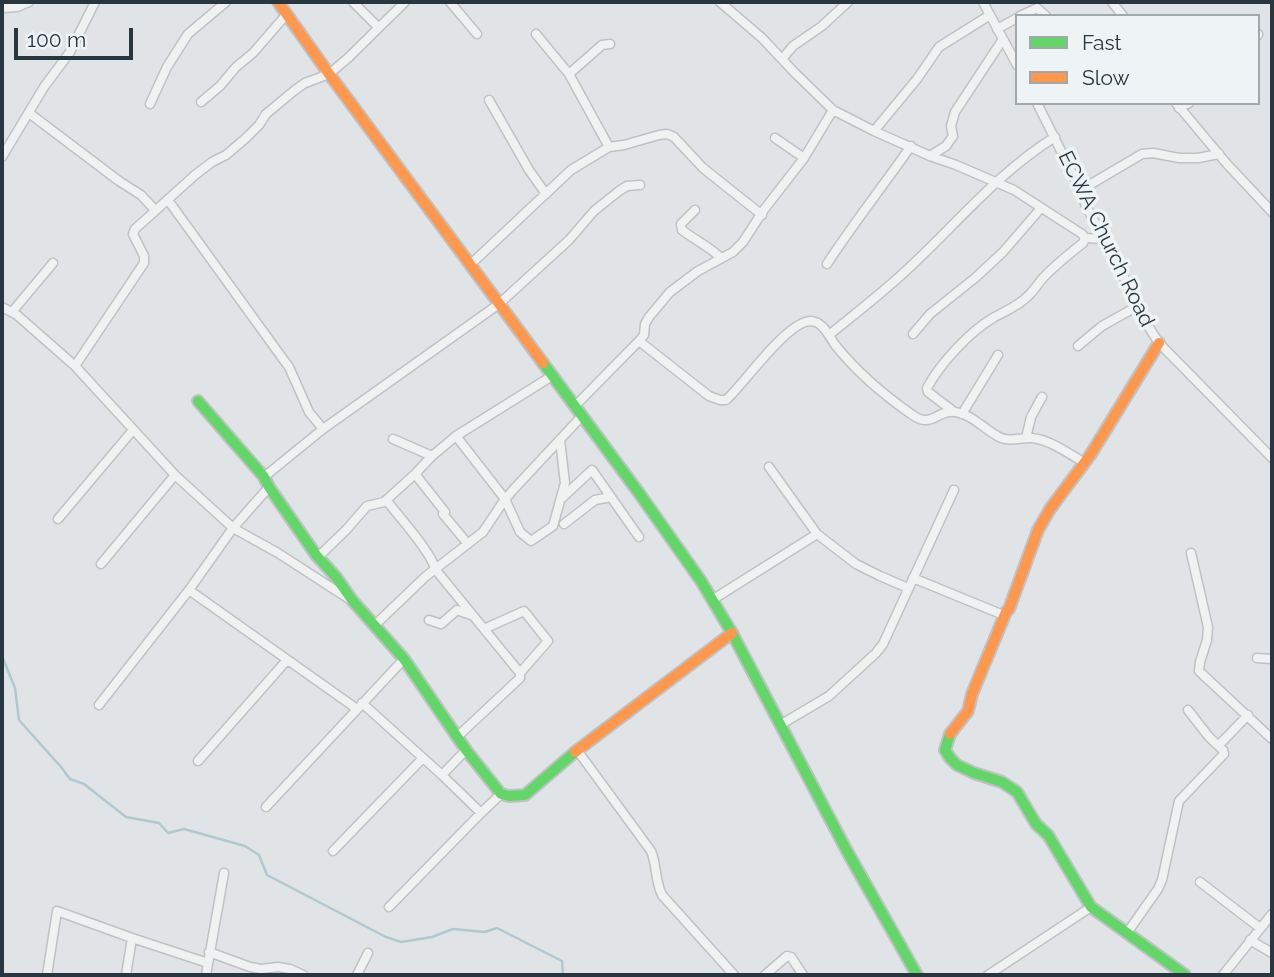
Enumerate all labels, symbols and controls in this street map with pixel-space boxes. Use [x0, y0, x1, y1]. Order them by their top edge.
scale bar [18, 14, 136, 58]
legend [1015, 14, 1260, 105]
text: 100 m [27, 27, 86, 52]
text: Fast [1082, 30, 1122, 55]
text: Slow [1082, 65, 1130, 90]
street label: ECWA Church Road [1052, 147, 1160, 331]

